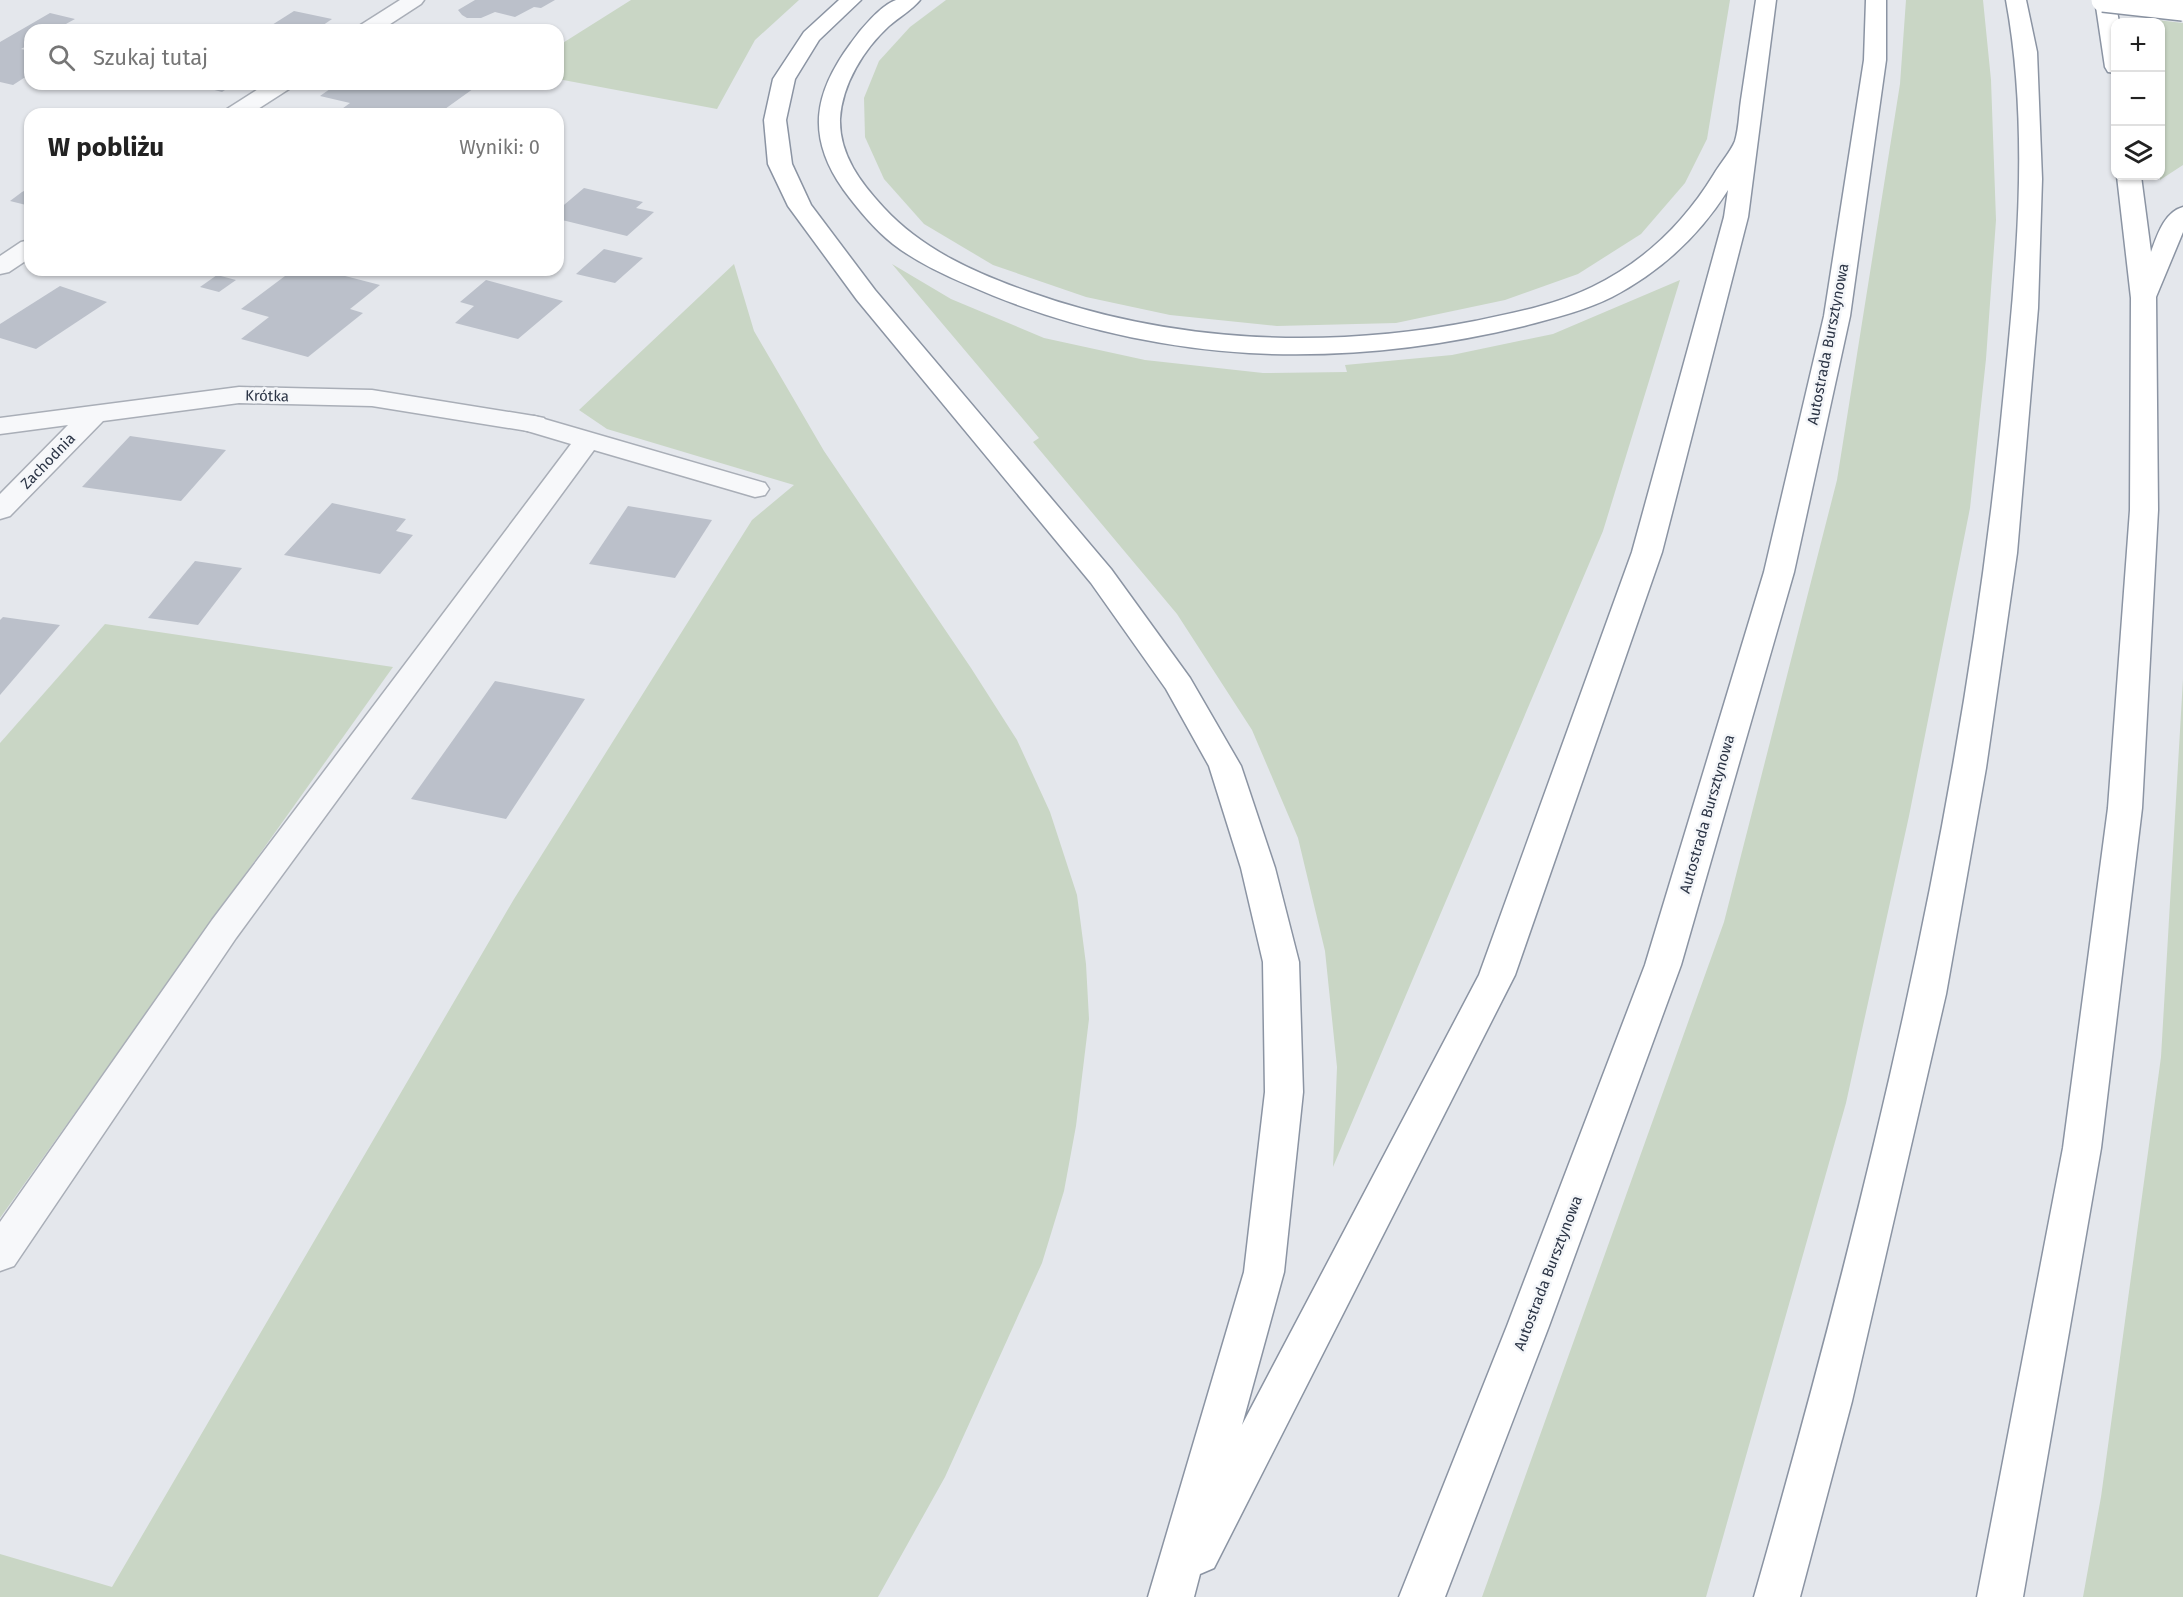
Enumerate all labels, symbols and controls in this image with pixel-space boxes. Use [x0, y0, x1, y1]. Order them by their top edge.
map controls [2111, 18, 2165, 180]
button: + [2111, 18, 2165, 72]
search box [24, 24, 564, 90]
icon: search [45, 41, 78, 74]
text: Szukaj tutaj [93, 44, 208, 71]
button: − [2111, 72, 2165, 126]
button: layers [2111, 126, 2165, 180]
text: W pobliżu [48, 132, 164, 163]
text: Wyniki: 0 [459, 135, 540, 159]
street label: Autostrada Bursztynowa [1803, 262, 1853, 426]
street label: Krótka [245, 387, 289, 405]
street label: Zachodnia [17, 429, 79, 493]
street label: Autostrada Bursztynowa [1676, 733, 1738, 895]
street label: Autostrada Bursztynowa [1510, 1193, 1586, 1353]

